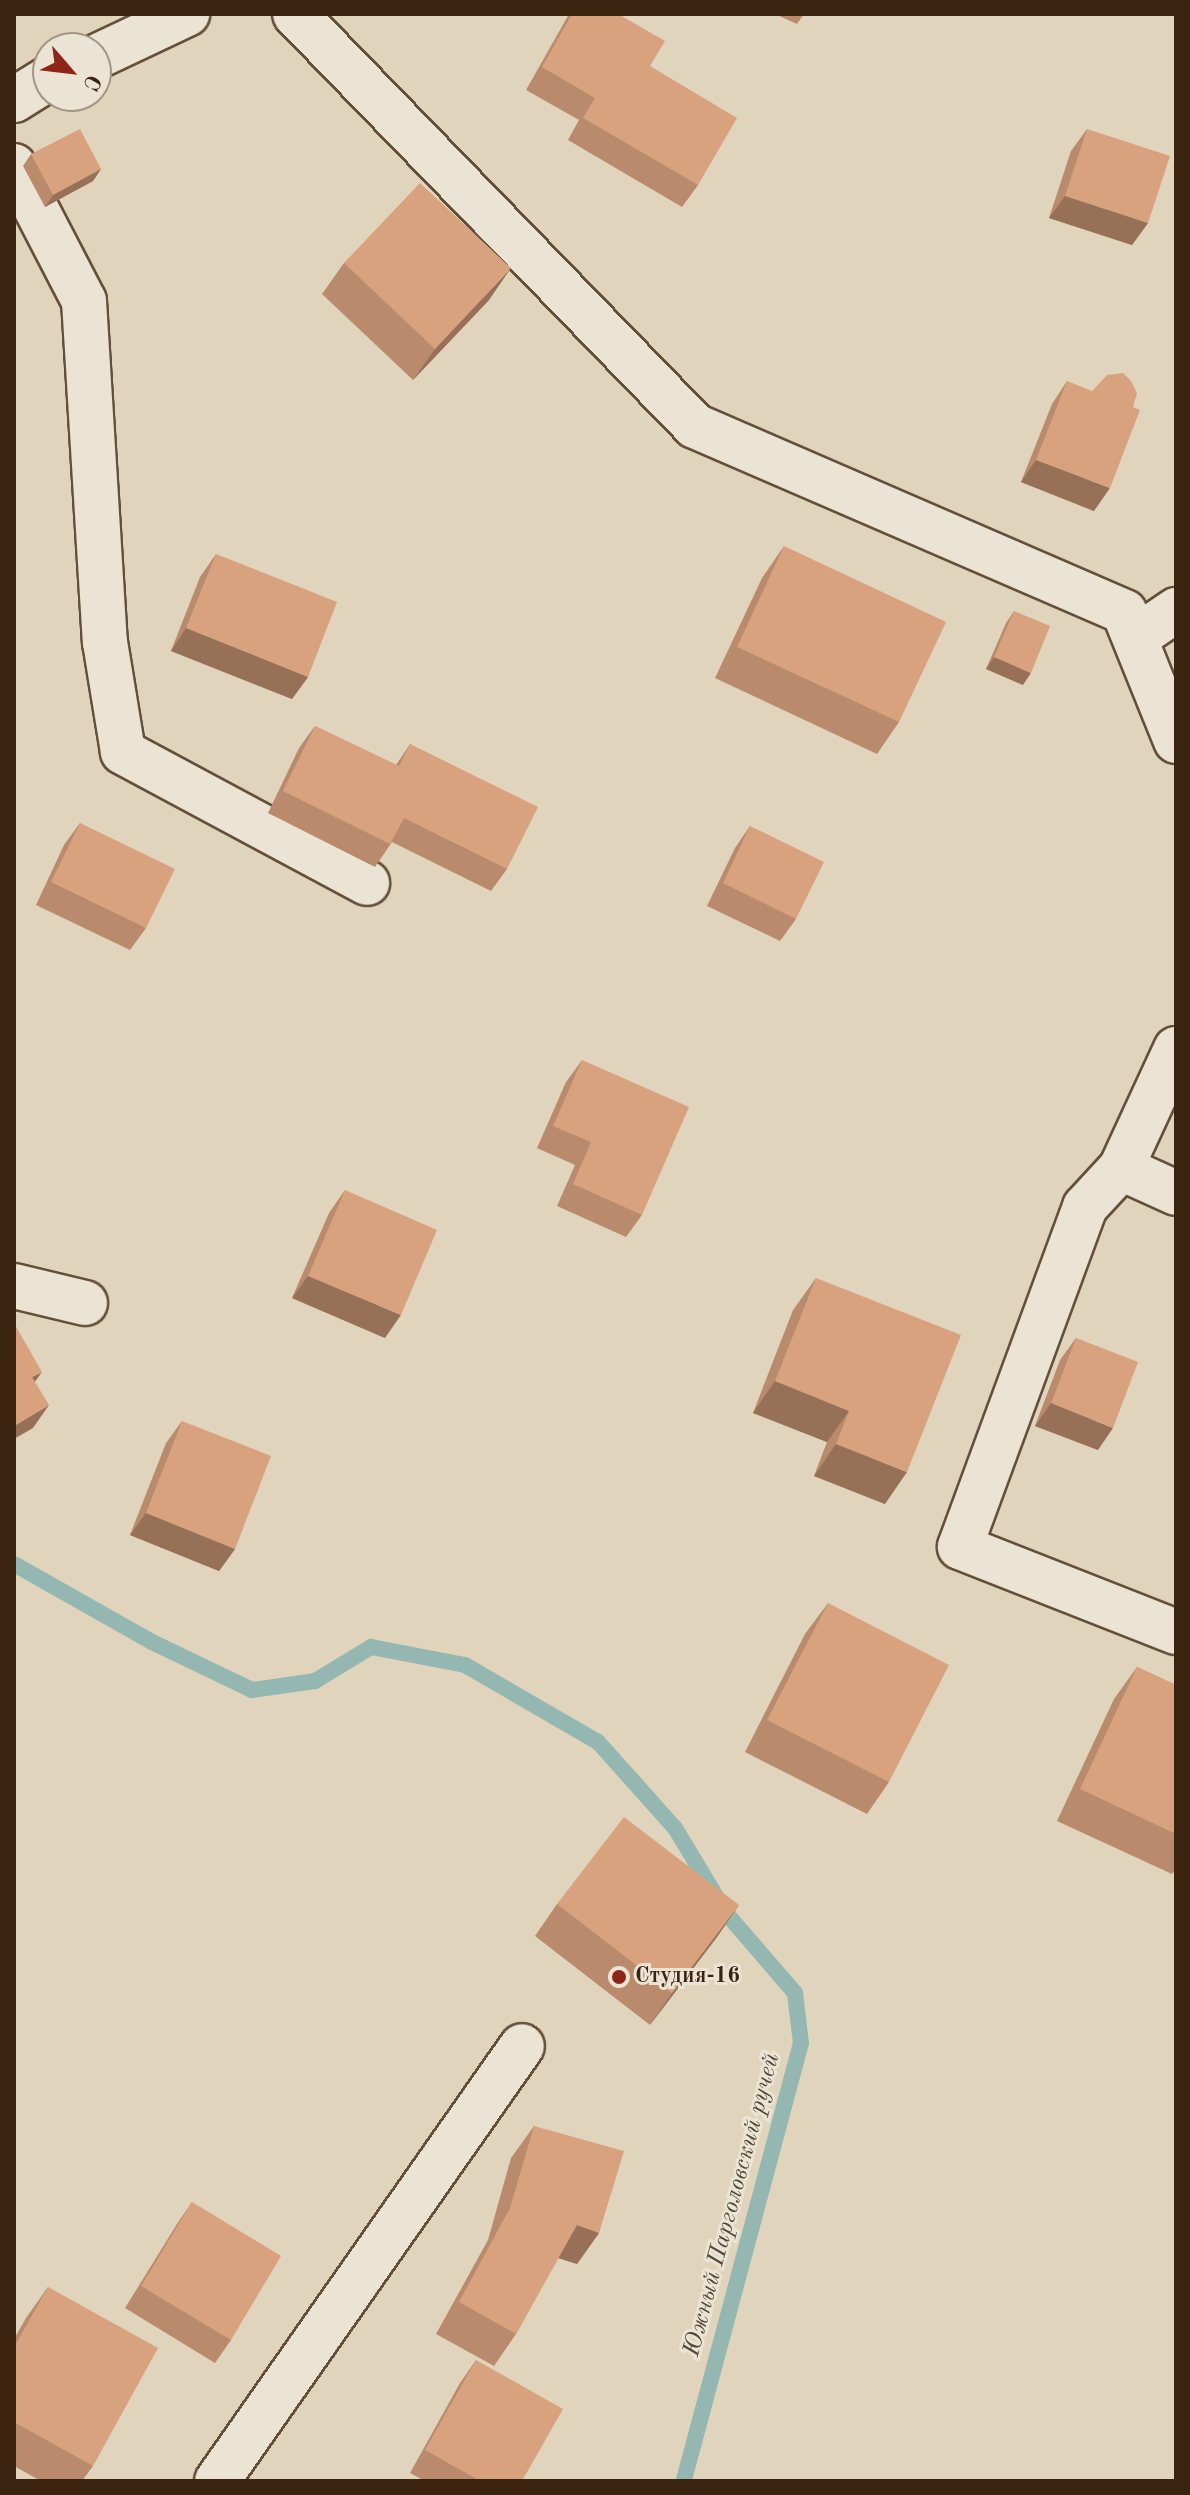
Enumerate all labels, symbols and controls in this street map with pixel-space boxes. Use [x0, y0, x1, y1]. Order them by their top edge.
north arrow [32, 32, 112, 112]
text: С [78, 71, 105, 94]
place label: Студия-16 [635, 1964, 740, 1990]
marker: Студия-16 [610, 1968, 628, 1986]
water label: Южный Парголовский ручей [679, 2050, 787, 2360]

